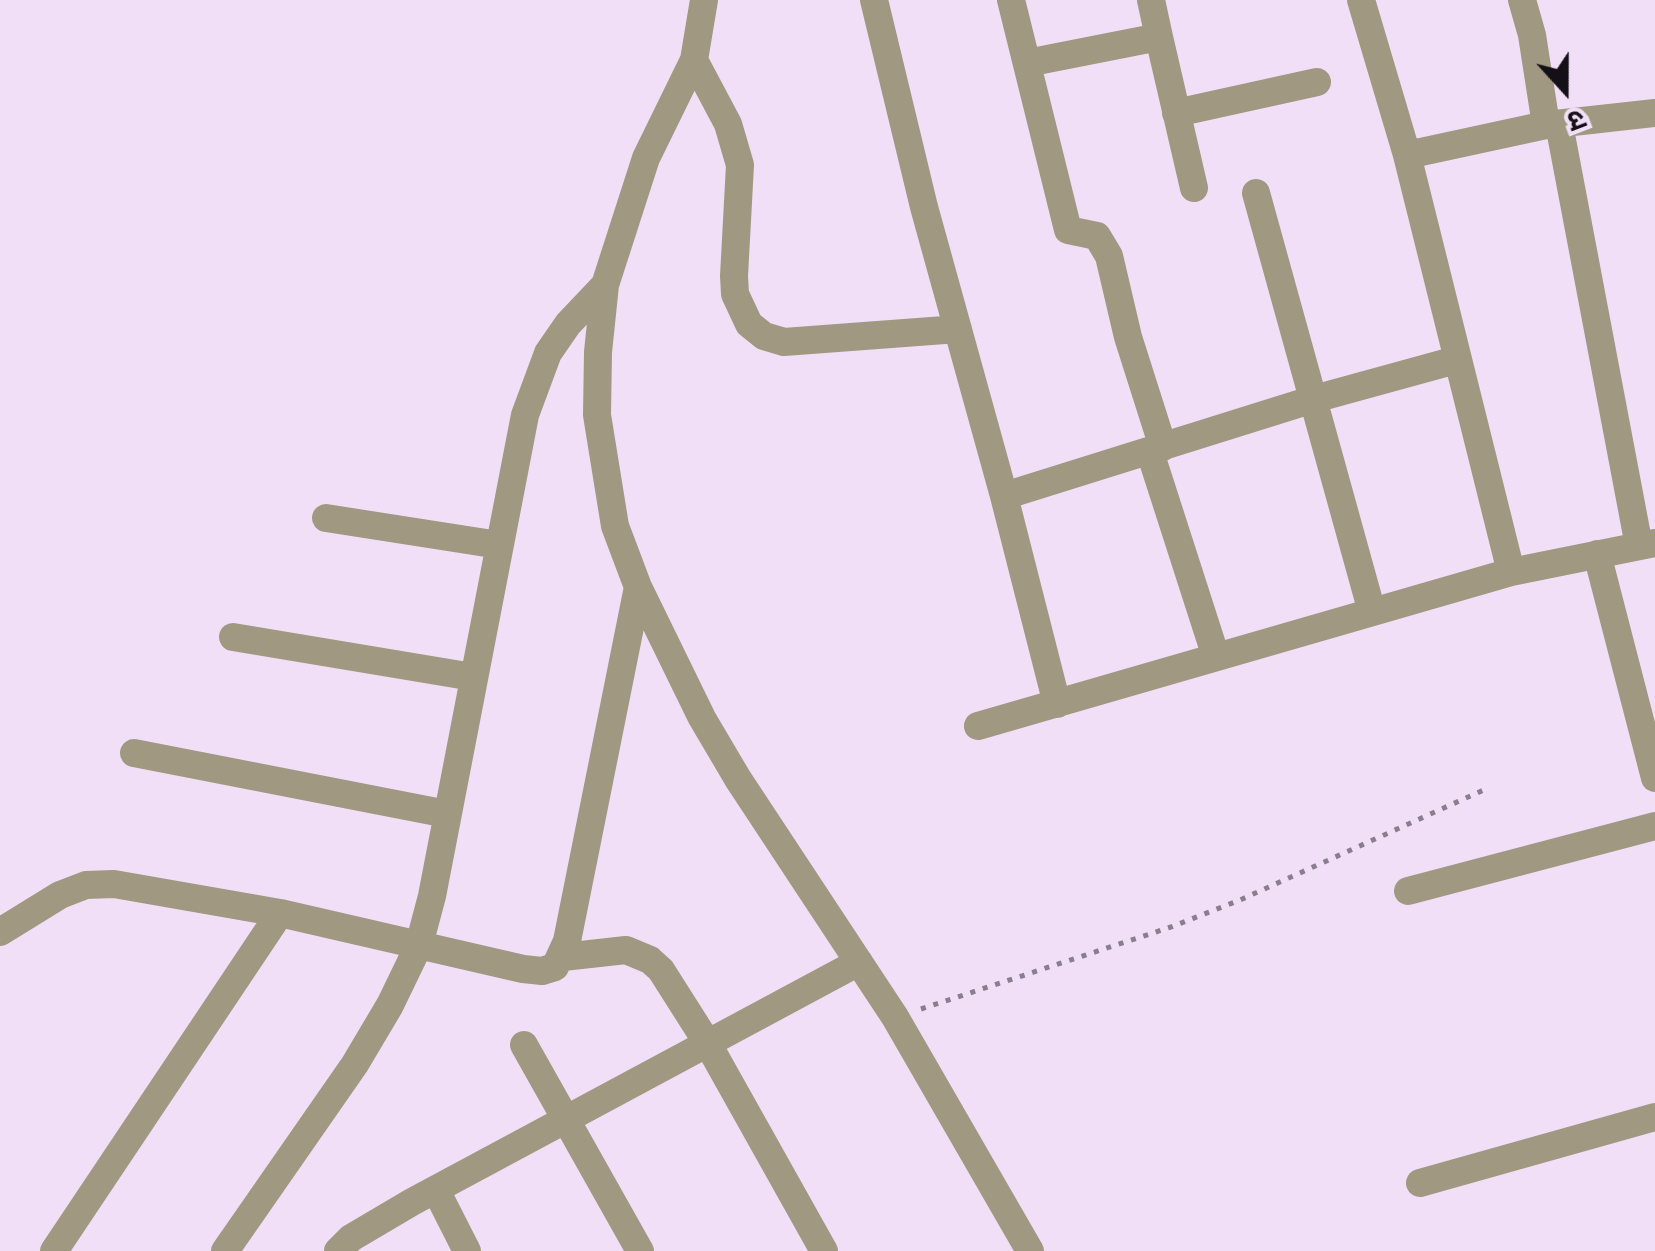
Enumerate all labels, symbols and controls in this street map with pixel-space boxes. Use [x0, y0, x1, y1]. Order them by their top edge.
north arrow [1515, 40, 1615, 140]
text: उ [1562, 98, 1590, 138]

